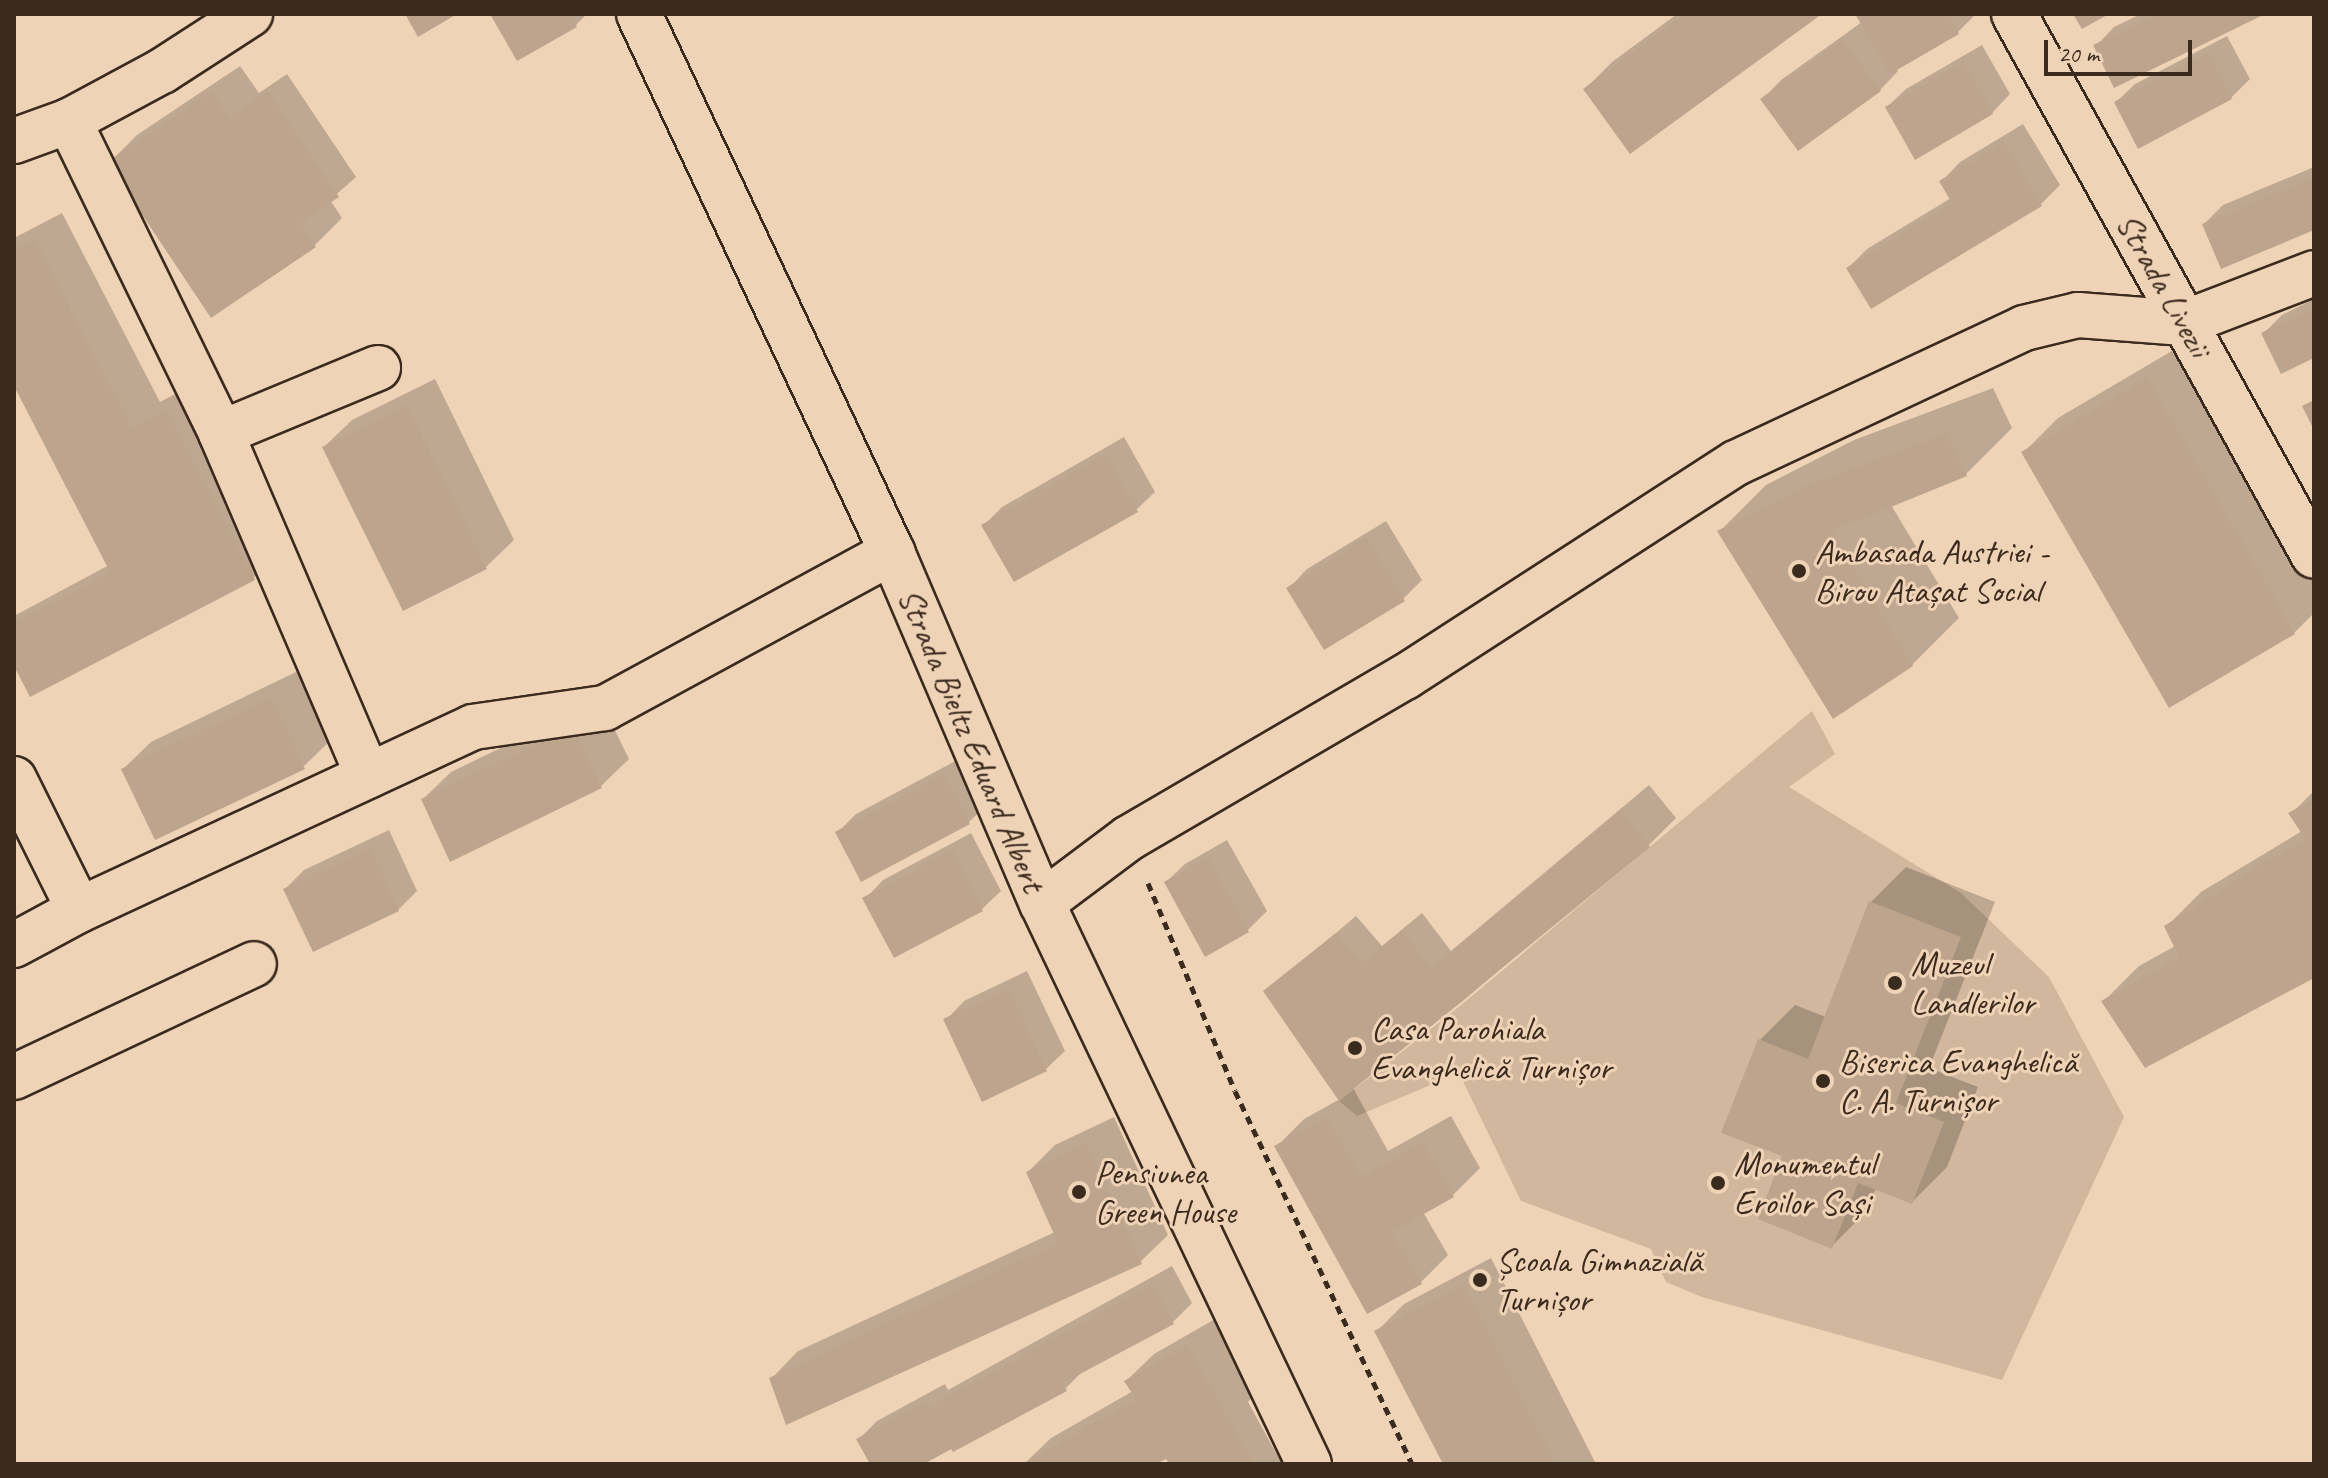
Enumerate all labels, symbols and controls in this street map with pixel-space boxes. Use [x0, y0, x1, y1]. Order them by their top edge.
scale bar [2048, 24, 2196, 74]
text: 20 m [2058, 39, 2099, 69]
street label: Strada Livezii [2108, 206, 2220, 364]
place label: Ambasada Austriei - Birou Atașat Social [1815, 531, 2049, 610]
marker: Ambasada Austriei - Birou Atașat Social [1790, 562, 1808, 580]
street label: Strada Bieltz Eduard Albert [890, 582, 1054, 898]
place label: Muzeul Landlerilor [1911, 943, 2034, 1022]
marker: Muzeul Landlerilor [1886, 974, 1904, 992]
place label: Casa Parohiala Evanghelică Turnișor [1371, 1008, 1611, 1088]
marker: Casa Parohiala Evanghelică Turnișor [1346, 1039, 1364, 1057]
place label: Biserica Evanghelică C. A. Turnișor [1839, 1041, 2078, 1120]
marker: Biserica Evanghelică C. A. Turnișor [1814, 1072, 1832, 1090]
place label: Monumentul Eroilor Sași [1734, 1143, 1875, 1222]
place label: Pensiunea Green House [1095, 1152, 1236, 1232]
marker: Monumentul Eroilor Sași [1709, 1174, 1727, 1192]
marker: Pensiunea Green House [1070, 1183, 1088, 1201]
place label: Școala Gimnazială Turnișor [1496, 1240, 1702, 1320]
marker: Școala Gimnazială Turnișor [1471, 1271, 1489, 1289]

